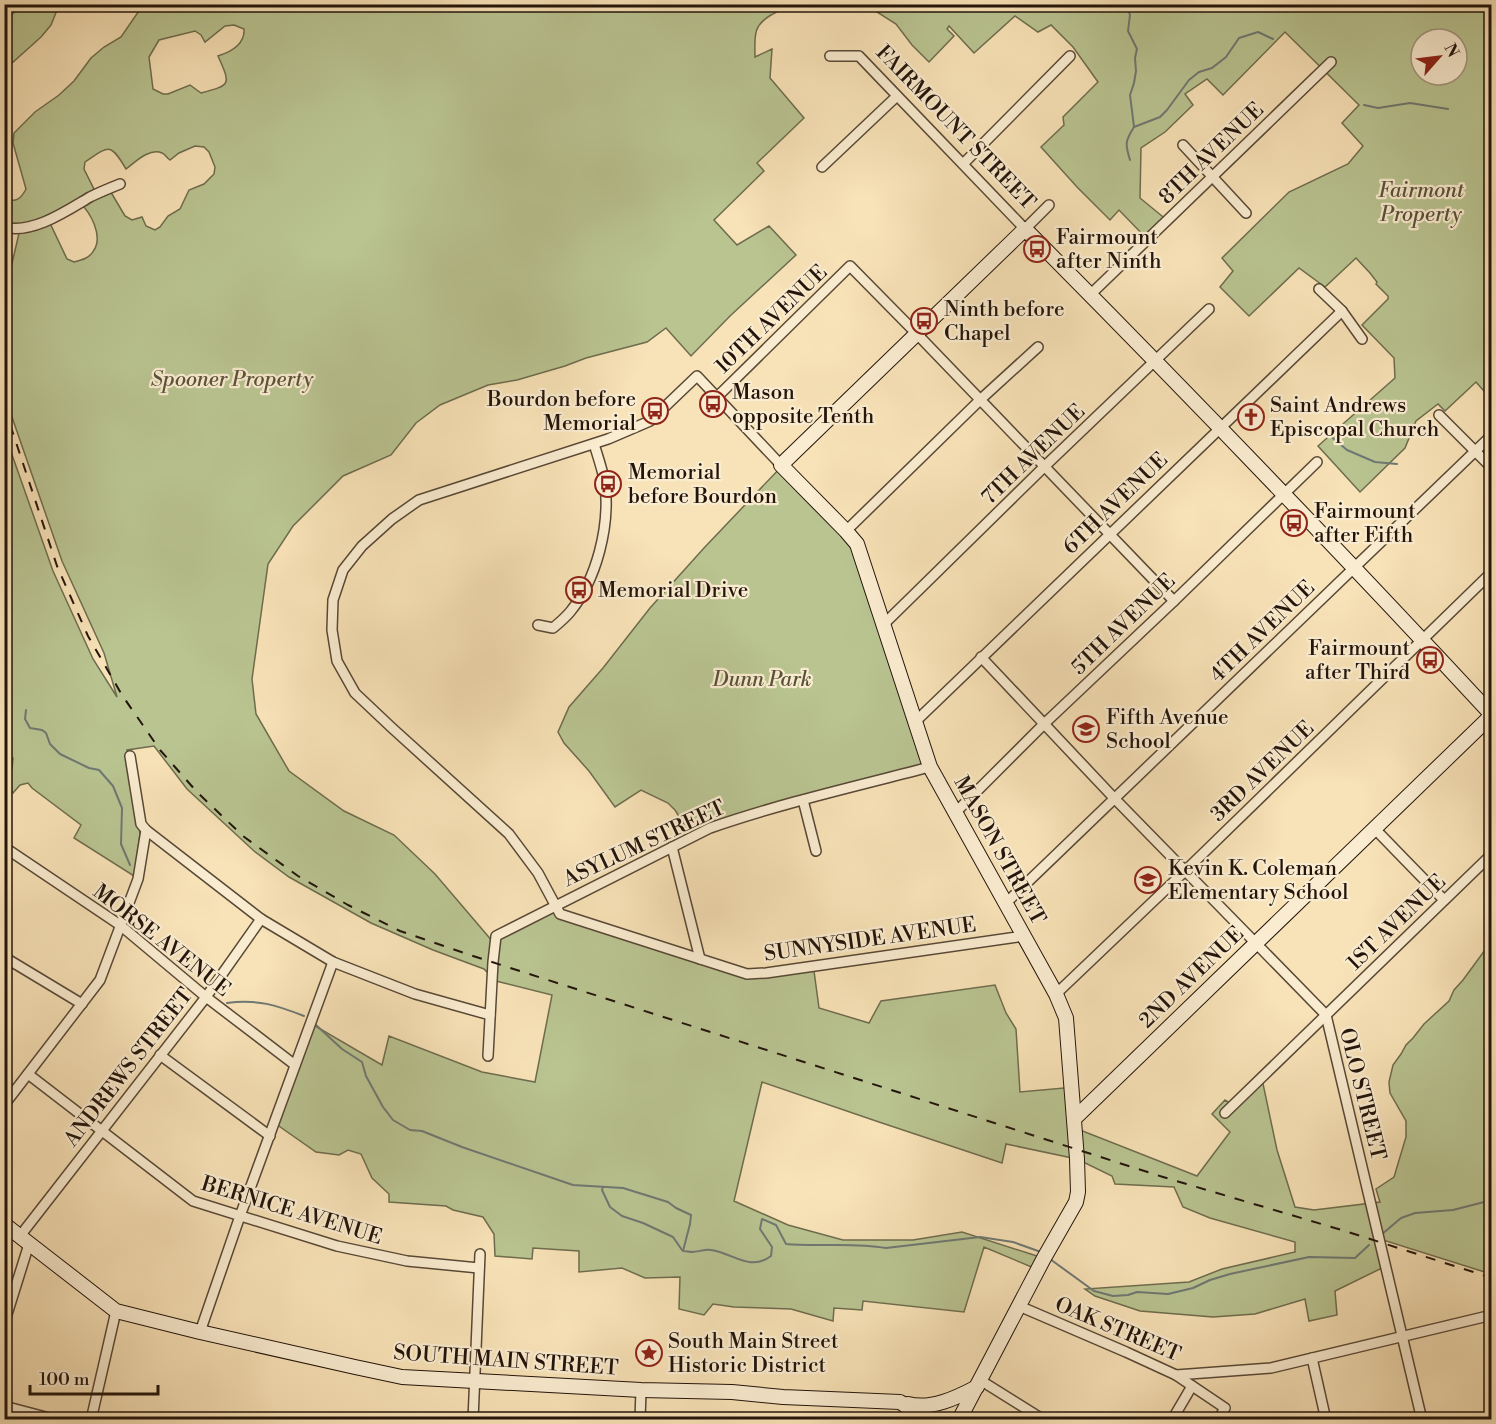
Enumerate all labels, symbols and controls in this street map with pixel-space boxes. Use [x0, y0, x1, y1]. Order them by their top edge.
north arrow [1409, 27, 1469, 87]
street label: FAIRMOUNT STREET [870, 40, 1041, 216]
text: N [1440, 40, 1463, 61]
street label: 8TH AVENUE [1154, 97, 1270, 210]
park label: Fairmont Property [1378, 178, 1465, 228]
place label: Fairmount after Ninth [1056, 225, 1162, 275]
bus stop icon: Fairmount after Ninth [1022, 234, 1052, 264]
street label: 10TH AVENUE [710, 260, 833, 380]
place label: Ninth before Chapel [944, 297, 1065, 347]
bus stop icon: Ninth before Chapel [909, 306, 939, 336]
park label: Spooner Property [151, 367, 314, 393]
place label: Mason opposite Tenth [732, 380, 875, 430]
place label: Bourdon before Memorial [486, 387, 636, 437]
bus stop icon: Mason opposite Tenth [698, 389, 728, 419]
place label: Saint Andrews Episcopal Church [1270, 393, 1440, 443]
bus stop icon: Bourdon before Memorial [640, 396, 670, 426]
street label: 7TH AVENUE [977, 399, 1091, 511]
church icon: Saint Andrews Episcopal Church [1236, 402, 1266, 432]
street label: 6TH AVENUE [1058, 447, 1174, 560]
place label: Memorial before Bourdon [628, 460, 778, 510]
bus stop icon: Memorial before Bourdon [593, 469, 623, 499]
place label: Fairmount after Fifth [1314, 499, 1416, 549]
bus stop icon: Fairmount after Fifth [1279, 508, 1309, 538]
street label: 5TH AVENUE [1066, 569, 1181, 681]
bus stop icon: Memorial Drive [564, 575, 594, 605]
street label: 4TH AVENUE [1205, 575, 1321, 688]
place label: Memorial Drive [598, 578, 748, 604]
place label: Fairmount after Third [1305, 636, 1411, 686]
bus stop icon: Fairmount after Third [1415, 645, 1445, 675]
park label: Dunn Park [712, 667, 811, 693]
place label: Fifth Avenue School [1106, 705, 1229, 755]
school or university icon: Fifth Avenue School [1071, 714, 1101, 744]
street label: 3RD AVENUE [1205, 716, 1320, 828]
street label: MASON STREET [948, 772, 1051, 929]
street label: ASYLUM STREET [558, 795, 730, 893]
place label: Kevin K. Coleman Elementary School [1168, 856, 1348, 906]
school or university icon: Kevin K. Coleman Elementary School [1133, 865, 1163, 895]
street label: 1ST AVENUE [1342, 869, 1451, 976]
street label: MORSE AVENUE [87, 879, 235, 1003]
street label: SUNNYSIDE AVENUE [762, 912, 978, 968]
street label: 2ND AVENUE [1134, 921, 1249, 1034]
street label: ANDREWS STREET [58, 983, 199, 1153]
street label: OLO STREET [1333, 1025, 1391, 1163]
street label: BERNICE AVENUE [197, 1171, 385, 1251]
street label: OAK STREET [1051, 1292, 1185, 1368]
place label: South Main Street Historic District [668, 1329, 839, 1379]
place icon: South Main Street Historic District [634, 1338, 664, 1368]
street label: SOUTH MAIN STREET [393, 1340, 619, 1382]
scale bar [30, 1358, 158, 1396]
text: 100 m [39, 1368, 90, 1391]

